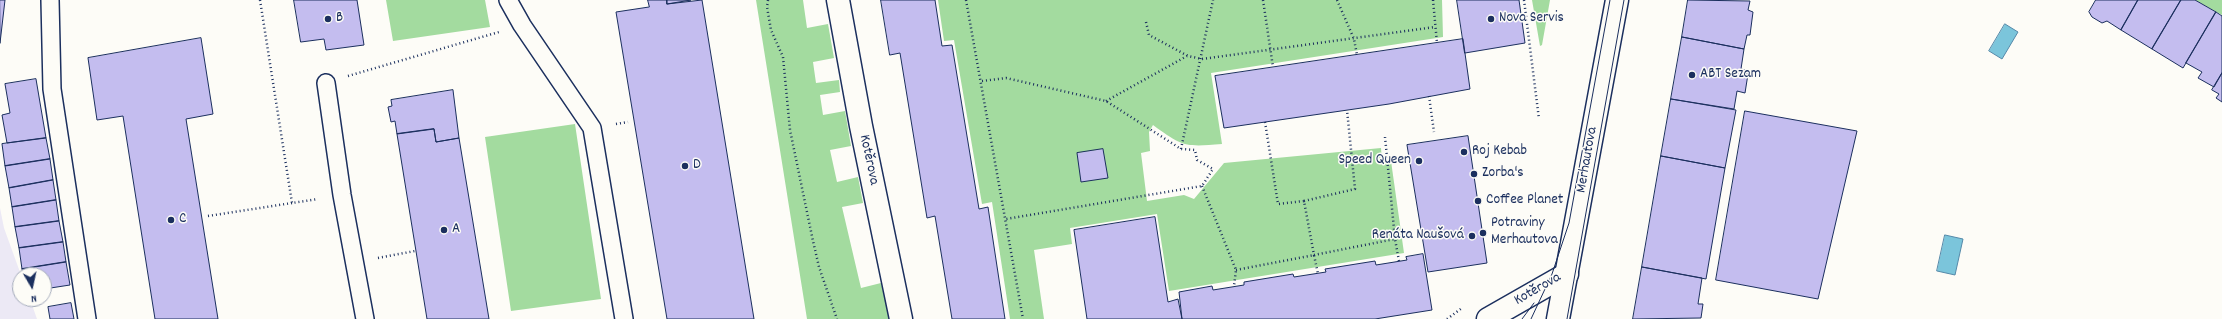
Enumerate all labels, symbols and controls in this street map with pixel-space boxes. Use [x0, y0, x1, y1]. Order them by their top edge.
place label: B [336, 10, 343, 28]
place label: Nova Servis [1499, 10, 1564, 28]
marker: B [323, 14, 333, 24]
marker: Nova Servis [1486, 14, 1496, 24]
place label: ABT Sezam [1700, 66, 1761, 84]
marker: ABT Sezam [1687, 70, 1697, 80]
street label: Merhautova [1573, 126, 1603, 194]
street label: Kotěrova [854, 133, 882, 187]
place label: Roj Kebab [1472, 143, 1527, 161]
marker: Roj Kebab [1459, 147, 1469, 157]
place label: Speed Queen [1338, 152, 1411, 170]
marker: Speed Queen [1414, 156, 1424, 166]
place label: D [693, 157, 701, 175]
marker: D [680, 161, 690, 171]
place label: Zorba's [1482, 165, 1524, 183]
marker: Zorba's [1469, 169, 1479, 179]
place label: Coffee Planet [1486, 192, 1563, 210]
marker: Coffee Planet [1473, 196, 1483, 206]
place label: C [179, 211, 186, 229]
marker: C [166, 215, 176, 225]
place label: Potraviny Merhautova [1491, 215, 1558, 250]
place label: A [452, 221, 460, 239]
marker: A [439, 225, 449, 235]
place label: Renáta Naušová [1372, 227, 1464, 245]
marker: Potraviny Merhautova [1478, 228, 1488, 238]
marker: Renáta Naušová [1467, 231, 1477, 241]
north arrow [12, 267, 52, 307]
street label: Kotěrova [1511, 269, 1565, 311]
text: N [30, 290, 38, 306]

